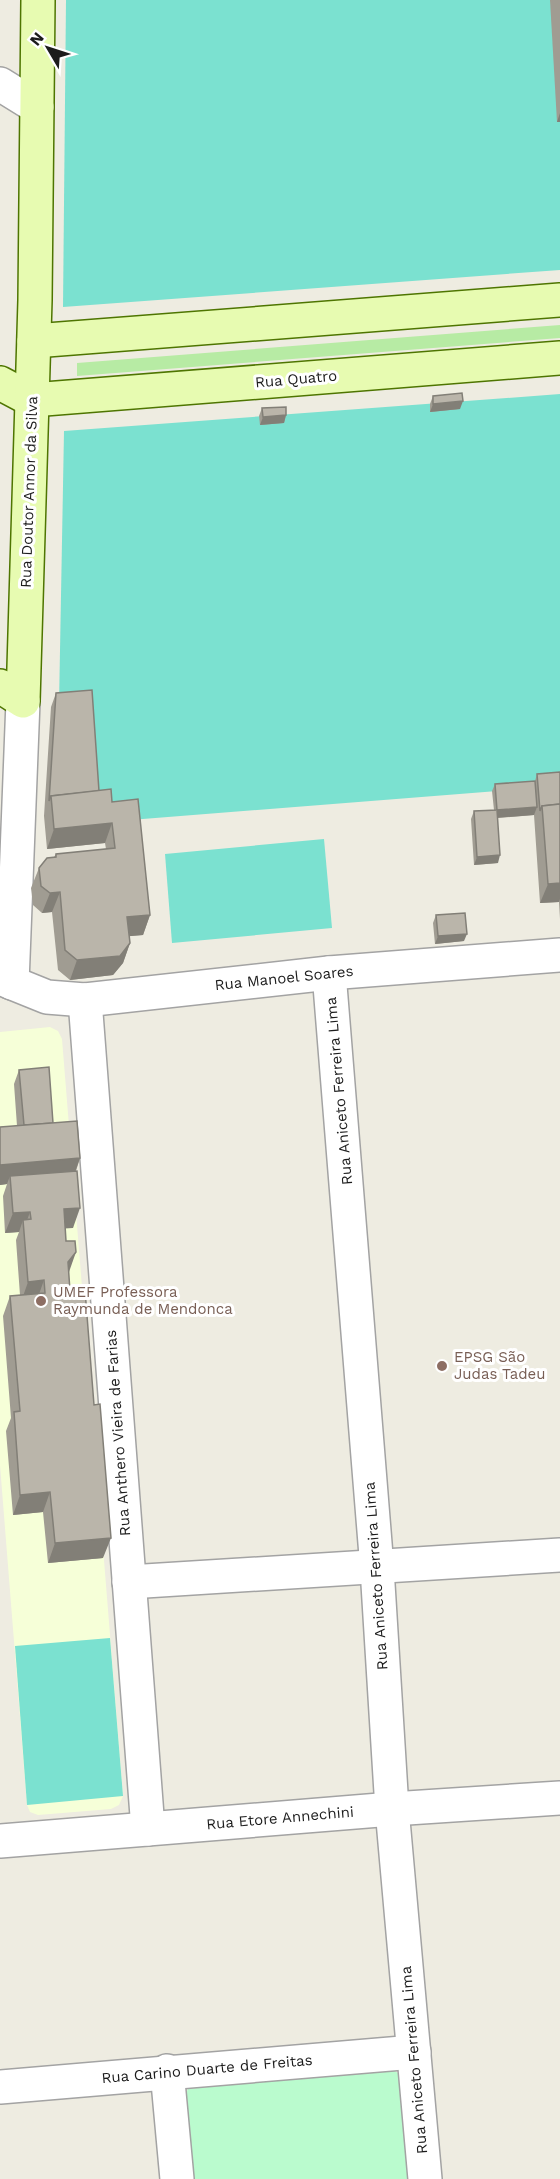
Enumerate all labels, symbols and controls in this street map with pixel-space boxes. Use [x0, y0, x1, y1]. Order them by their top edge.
north arrow [18, 18, 78, 78]
text: N [26, 28, 48, 49]
street label: Rua Quatro [254, 366, 338, 392]
street label: Rua Doutor Annor da Silva [17, 395, 41, 588]
street label: Rua Manoel Soares [214, 962, 354, 994]
street label: Rua Aniceto Ferreira Lima [322, 996, 356, 1186]
place label: UMEF Professora Raymunda de Mendonca [53, 1283, 233, 1318]
marker: UMEF Professora Raymunda de Mendonca [34, 1294, 48, 1308]
street label: Rua Anthero Vieira de Farias [102, 1329, 134, 1537]
place label: EPSG São Judas Tadeu [454, 1348, 545, 1383]
marker: EPSG São Judas Tadeu [435, 1359, 449, 1373]
street label: Rua Aniceto Ferreira Lima [360, 1481, 392, 1671]
street label: Rua Etore Annechini [205, 1803, 355, 1833]
street label: Rua Aniceto Ferreira Lima [397, 1965, 431, 2155]
street label: Rua Carino Duarte de Freitas [101, 2051, 313, 2087]

